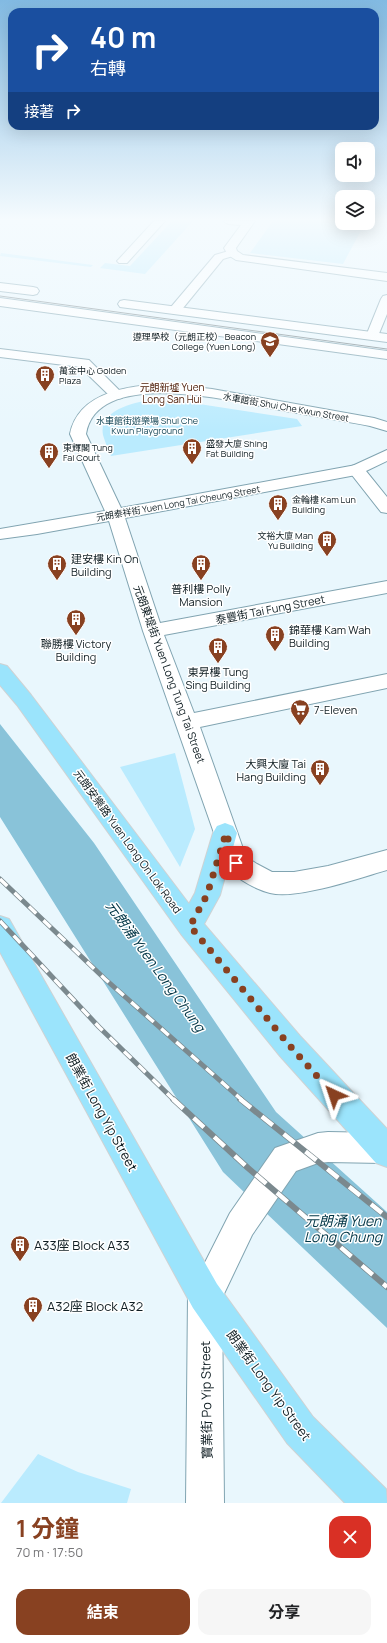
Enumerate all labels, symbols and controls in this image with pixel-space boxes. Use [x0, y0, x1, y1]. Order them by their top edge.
text: 40 m [90, 18, 156, 56]
icon: right [24, 24, 76, 76]
text: 右轉 [90, 56, 126, 80]
icon: right [62, 100, 84, 122]
text: 接著 [24, 101, 54, 122]
map controls [335, 142, 375, 230]
button: sound [335, 142, 375, 182]
button: layers [335, 190, 375, 230]
place label: 遵理學校（元朗正校） Beacon College (Yuen Long) [133, 330, 256, 353]
school or university icon: 遵理學校（元朗正校） Beacon College (Yuen Long) [259, 330, 281, 358]
building icon: 萬金中心 Golden Plaza [34, 364, 56, 392]
place label: 萬金中心 Golden Plaza [59, 364, 126, 387]
district label: 元朗新墟 Yuen Long San Hui [140, 380, 204, 406]
street label: 水車館街 Shui Che Kwun Street [222, 389, 351, 425]
park label: 水車館街遊樂場 Shui Che Kwun Playground [96, 414, 198, 437]
building icon: 盛發大廈 Shing Fat Building [181, 437, 203, 465]
place label: 盛發大廈 Shing Fat Building [206, 437, 267, 460]
building icon: 東輝閣 Tung Fai Court [38, 441, 60, 469]
place label: 東輝閣 Tung Fai Court [63, 441, 113, 464]
street label: 元朗泰祥街 Yuen Long Tai Cheung Street [95, 482, 261, 524]
building icon: 金輪樓 Kam Lun Building [267, 493, 289, 521]
place label: 金輪樓 Kam Lun Building [292, 493, 356, 516]
place label: 文裕大廈 Man Yu Building [257, 529, 313, 552]
building icon: 文裕大廈 Man Yu Building [316, 529, 338, 557]
place label: 建安樓 Kin On Building [71, 551, 139, 579]
building icon: 建安樓 Kin On Building [46, 553, 68, 581]
building icon: 普利樓 Polly Mansion [190, 553, 212, 581]
place label: 普利樓 Polly Mansion [171, 581, 231, 609]
street label: 元朗東堤街 Yuen Long Tung Tai Street [131, 583, 209, 765]
street label: 泰豐街 Tai Fung Street [214, 591, 326, 627]
building icon: 聯勝樓 Victory Building [65, 608, 87, 636]
place label: 錦華樓 Kam Wah Building [289, 622, 371, 650]
building icon: 錦華樓 Kam Wah Building [264, 624, 286, 652]
place label: 聯勝樓 Victory Building [41, 636, 112, 664]
building icon: 東昇樓 Tung Sing Building [207, 636, 229, 664]
place label: 東昇樓 Tung Sing Building [185, 664, 251, 692]
supermarket icon: 7-Eleven [289, 698, 311, 726]
place label: 7-Eleven [314, 702, 357, 717]
place label: 大興大廈 Tai Hang Building [237, 756, 306, 784]
building icon: 大興大廈 Tai Hang Building [309, 758, 331, 786]
street label: 元朗安樂路 Yuen Long On Lok Road [71, 766, 185, 916]
pin [219, 846, 253, 880]
icon: arrive [225, 852, 247, 874]
water label: 元朗涌 Yuen Long Chung [102, 897, 211, 1037]
street label: 朗業街 Long Yip Street [62, 1050, 142, 1174]
position arrow [313, 1074, 355, 1116]
water label: 元朗涌 Yuen Long Chung [304, 1211, 384, 1246]
building icon: A33座 Block A33 [9, 1234, 31, 1262]
place label: A33座 Block A33 [34, 1236, 130, 1254]
building icon: A32座 Block A32 [22, 1295, 44, 1323]
place label: A32座 Block A32 [47, 1297, 143, 1315]
street label: 朗業街 Long Yip Street [223, 1326, 315, 1444]
street label: 寶業街 Po Yip Street [196, 1341, 216, 1459]
text: 1 分鐘 [16, 1511, 79, 1544]
button: close [329, 1516, 371, 1558]
text: 70 m · 17:50 [16, 1543, 83, 1561]
button: 結束 [16, 1589, 190, 1635]
button: 分享 [198, 1589, 371, 1635]

